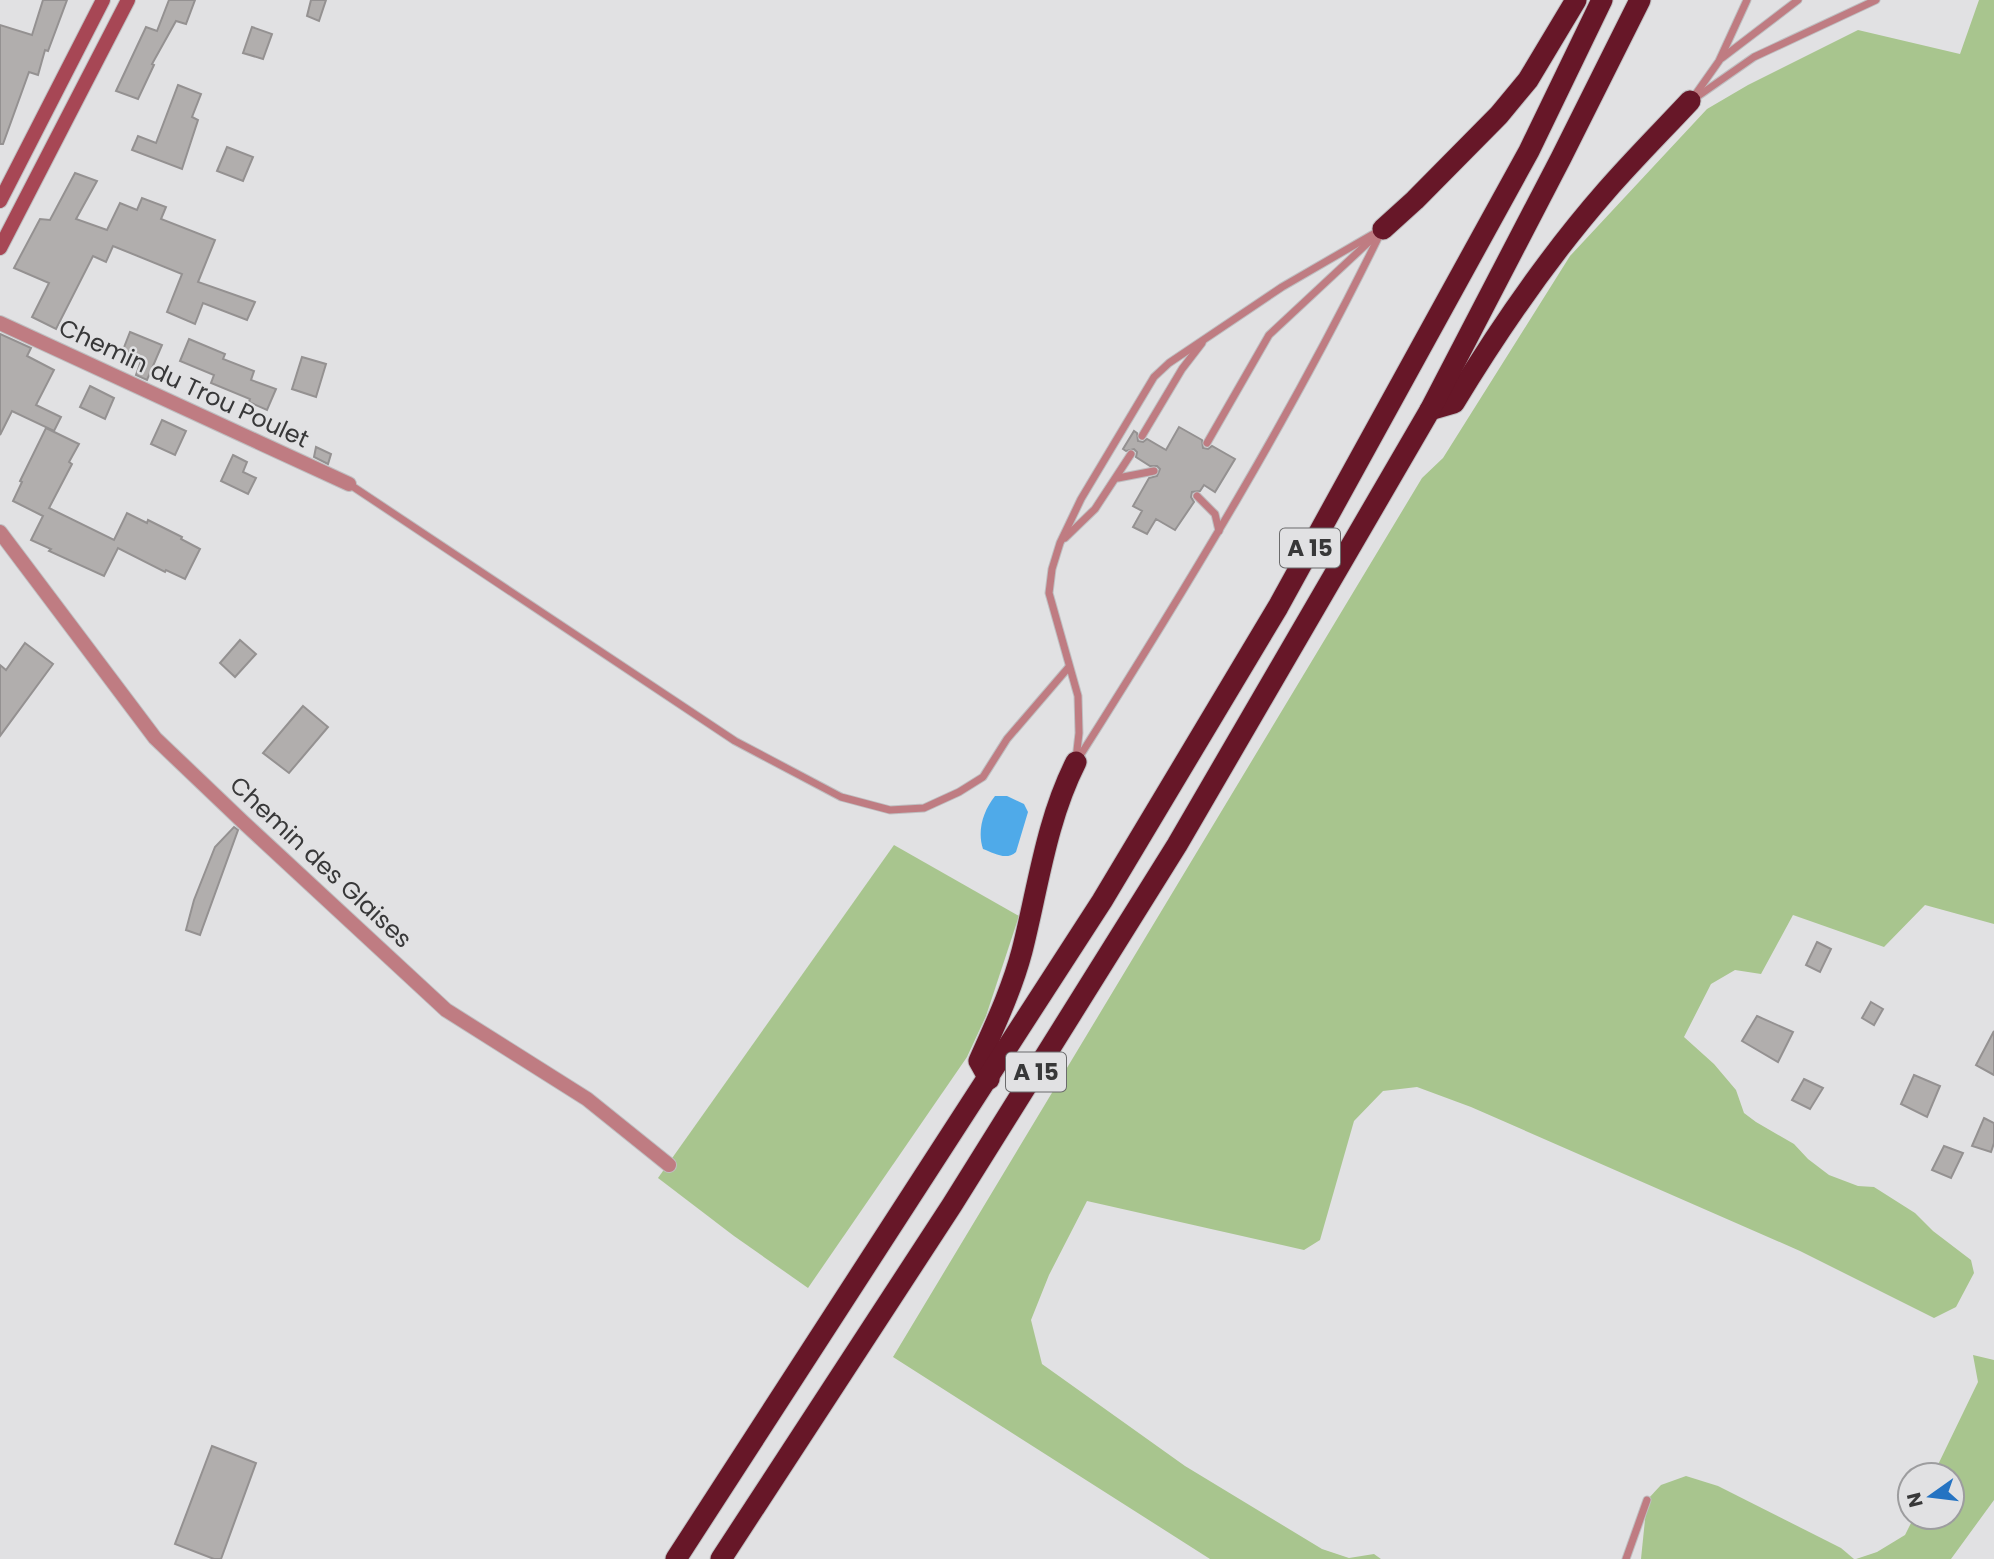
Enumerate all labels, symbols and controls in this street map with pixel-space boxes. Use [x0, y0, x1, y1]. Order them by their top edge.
street label: Chemin du Trou Poulet [54, 310, 314, 456]
road number: A 15 [1280, 528, 1340, 568]
street label: Chemin des Glaises [223, 769, 419, 955]
road number: A 15 [1006, 1052, 1066, 1092]
north arrow [1896, 1461, 1966, 1531]
text: N [1900, 1490, 1930, 1510]

